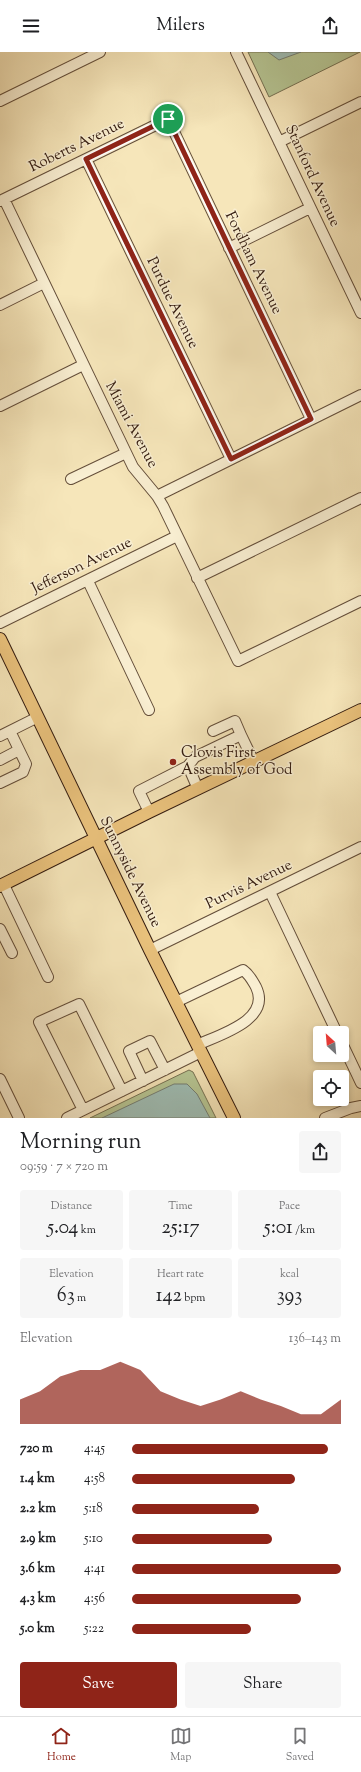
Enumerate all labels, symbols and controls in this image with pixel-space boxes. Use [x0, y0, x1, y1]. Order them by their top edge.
text: Milers [156, 13, 205, 39]
icon: menu [20, 15, 42, 37]
icon: share [319, 15, 341, 37]
pin [151, 102, 185, 136]
icon: arrive [157, 108, 179, 130]
street label: Roberts Avenue [26, 114, 128, 178]
street label: Stanford Avenue [279, 122, 345, 230]
street label: Fordham Avenue [219, 208, 287, 318]
street label: Purdue Avenue [141, 254, 203, 352]
street label: Miami Avenue [99, 378, 163, 472]
street label: Jefferson Avenue [27, 533, 136, 600]
place label: Clovis First Assembly of God [181, 743, 293, 781]
marker: Clovis First Assembly of God [168, 757, 178, 767]
street label: Sunnyside Avenue [94, 813, 166, 931]
street label: Purvis Avenue [202, 855, 296, 915]
north arrow [313, 1026, 349, 1062]
map controls [313, 1026, 349, 1106]
button: locate [313, 1070, 349, 1106]
text: Morning run [20, 1127, 142, 1159]
button: share [299, 1131, 341, 1173]
text: 09:59 · 7 × 720 m [20, 1158, 108, 1176]
text: Distance [51, 1198, 92, 1214]
text: Time [168, 1198, 193, 1214]
text: Pace [279, 1198, 300, 1214]
text: 5.04 [47, 1214, 78, 1243]
text: 25:17 [161, 1214, 200, 1243]
text: 5:01 [264, 1214, 293, 1243]
text: km [78, 1222, 96, 1238]
text: /km [293, 1222, 315, 1238]
text: Elevation [49, 1266, 94, 1282]
text: Heart rate [157, 1266, 204, 1282]
text: kcal [280, 1266, 299, 1282]
text: 63 [57, 1282, 75, 1311]
text: 142 [156, 1282, 182, 1311]
text: 393 [277, 1282, 302, 1311]
text: m [75, 1290, 86, 1306]
text: bpm [182, 1290, 205, 1306]
text: Elevation [20, 1330, 73, 1348]
text: 136–143 m [289, 1330, 341, 1348]
text: 720 m [20, 1440, 53, 1458]
text: 4:45 [84, 1440, 105, 1458]
text: 1.4 km [20, 1470, 55, 1488]
text: 4:58 [84, 1470, 105, 1488]
text: 2.2 km [20, 1500, 56, 1518]
text: 5:18 [84, 1500, 103, 1518]
text: 2.9 km [20, 1530, 56, 1548]
text: 5:10 [84, 1530, 103, 1548]
text: 3.6 km [20, 1560, 55, 1578]
text: 4:41 [84, 1560, 105, 1578]
text: 4.3 km [20, 1590, 56, 1608]
text: 4:56 [84, 1590, 105, 1608]
text: 5.0 km [20, 1620, 55, 1638]
text: 5:22 [84, 1620, 104, 1638]
button: Save [20, 1662, 177, 1708]
button: Share [185, 1662, 341, 1708]
tab: Home [47, 1725, 76, 1765]
tab: Map [170, 1725, 192, 1765]
tab: Saved [286, 1725, 314, 1765]

